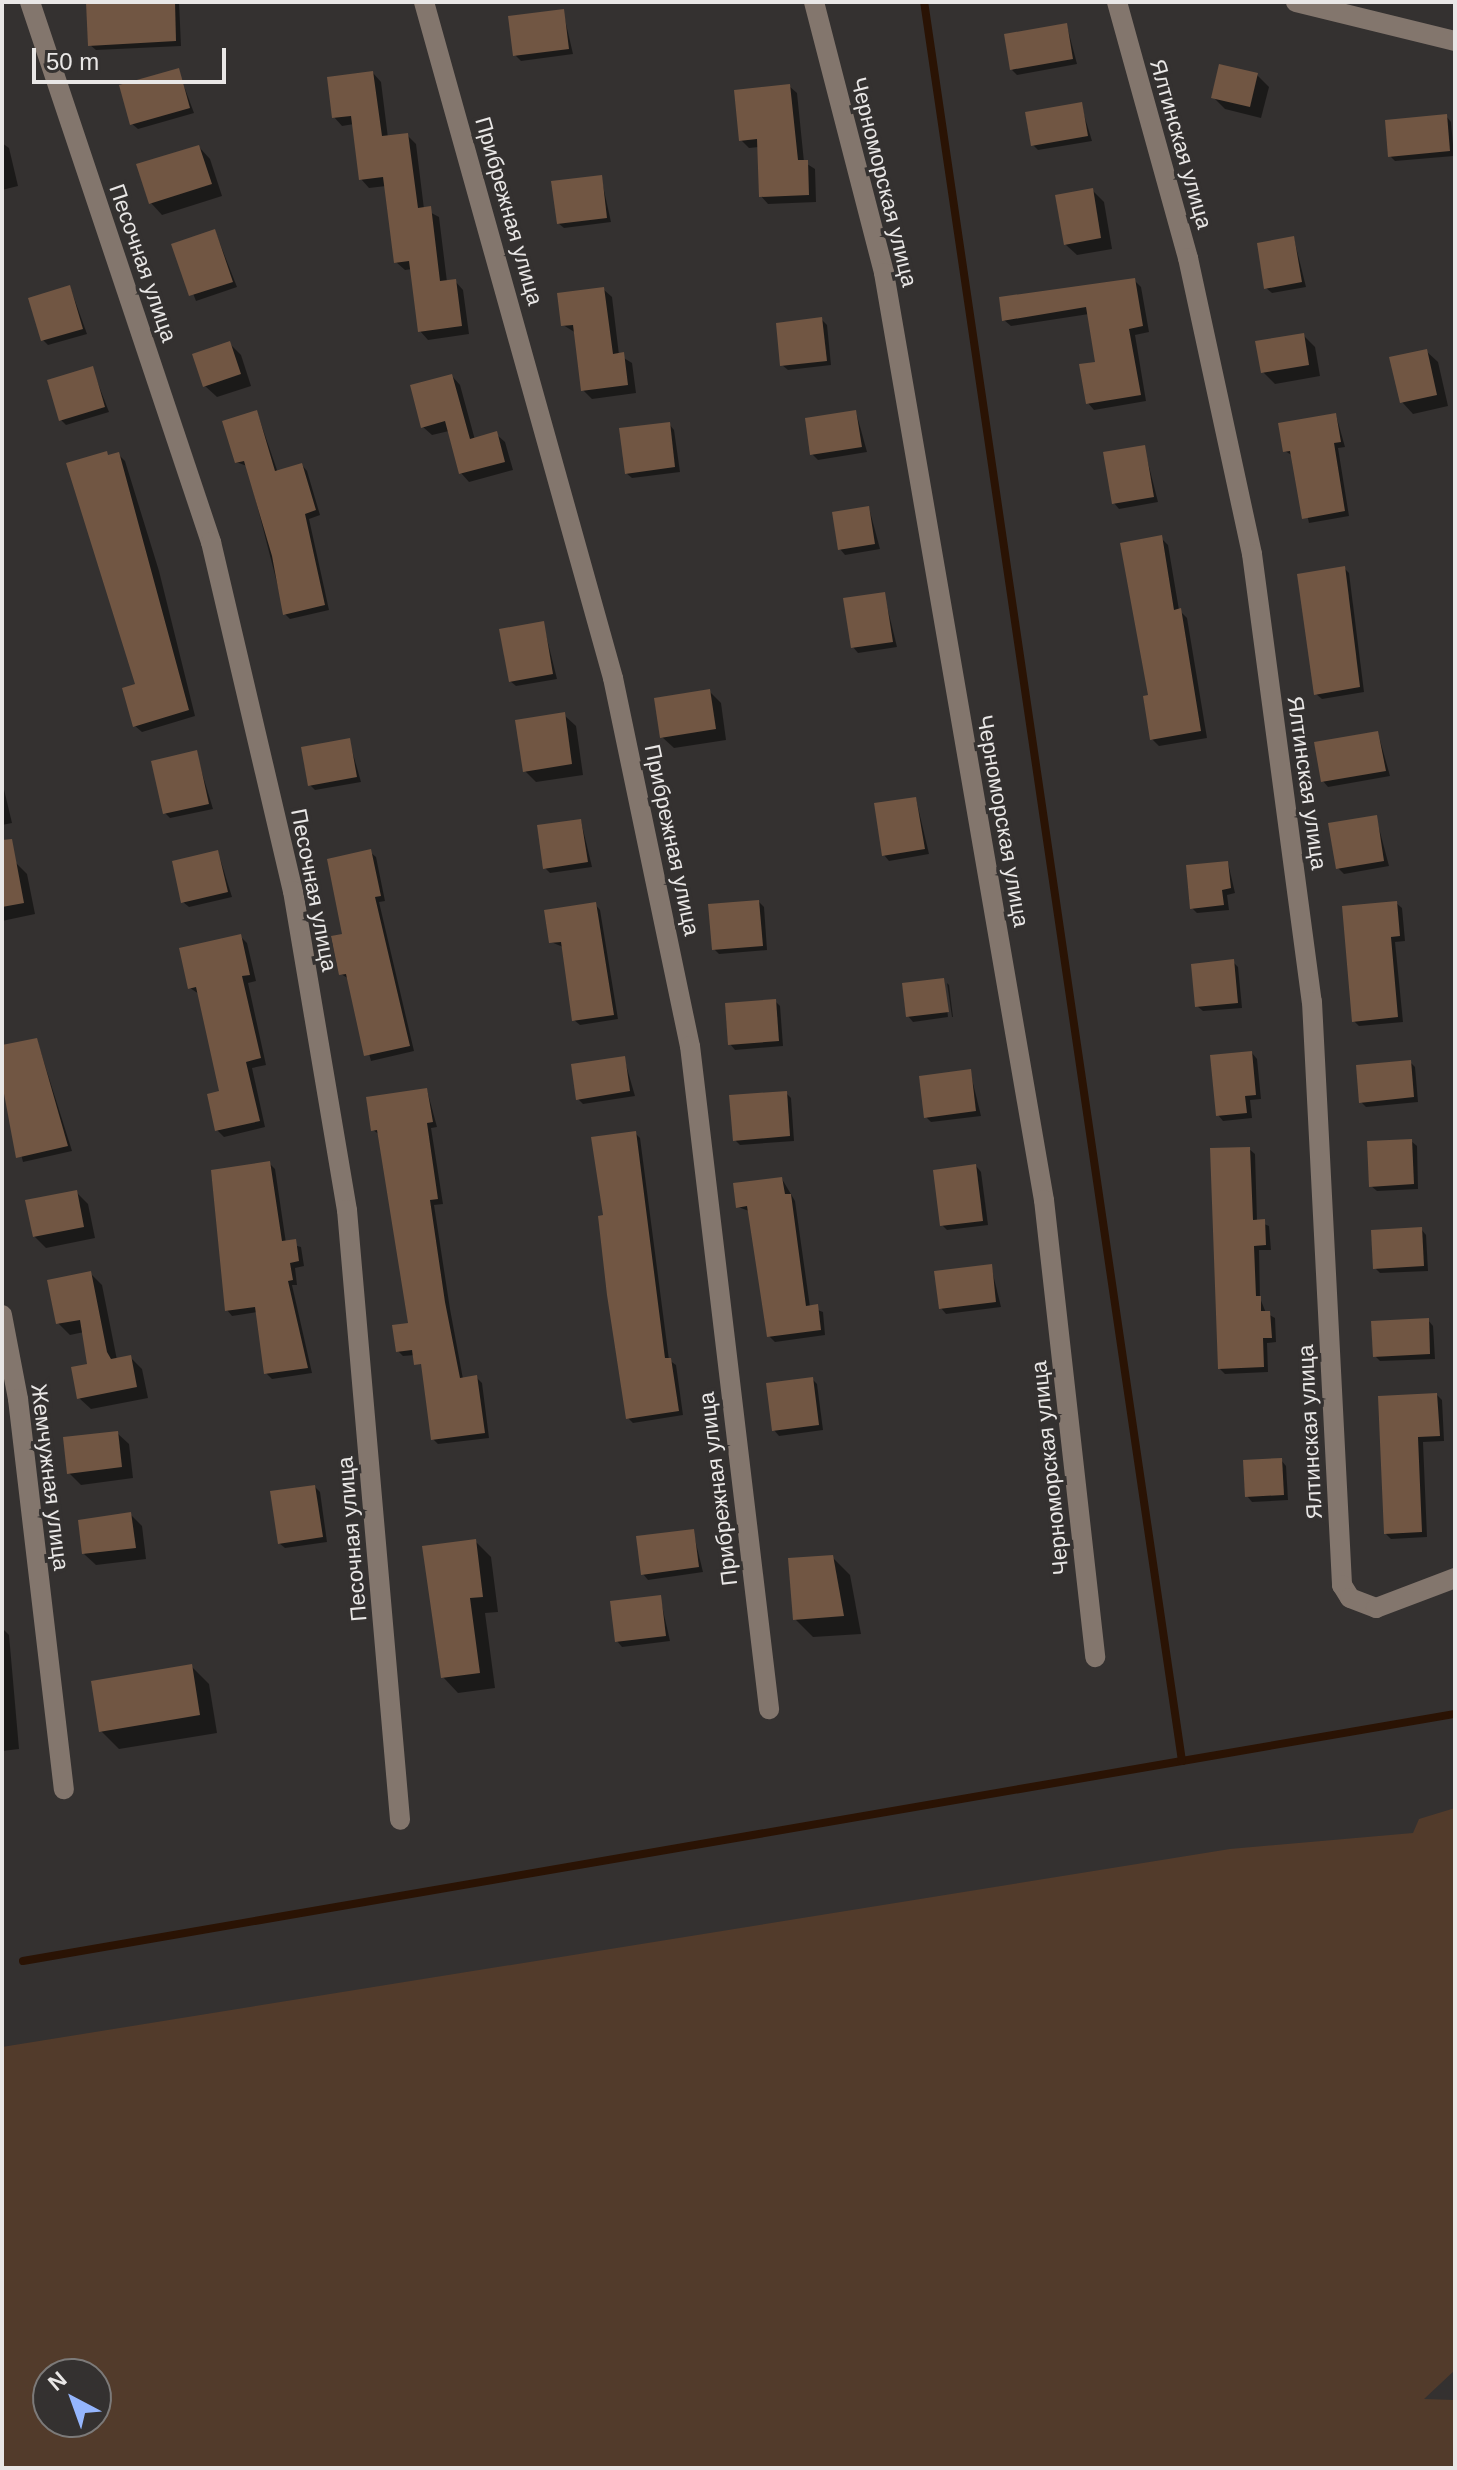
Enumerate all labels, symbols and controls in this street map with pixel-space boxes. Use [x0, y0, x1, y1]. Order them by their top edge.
scale bar [36, 32, 230, 82]
text: 50 m [46, 48, 99, 75]
street label: Ялтинская улица [1144, 56, 1218, 232]
street label: Черноморская улица [845, 75, 923, 289]
street label: Прибрежная улица [469, 114, 549, 308]
street label: Песочная улица [104, 181, 182, 345]
street label: Ялтинская улица [1282, 694, 1332, 872]
street label: Черноморская улица [971, 713, 1035, 929]
street label: Прибрежная улица [639, 742, 705, 938]
street label: Песочная улица [285, 806, 343, 974]
street label: Ялтинская улица [1292, 1344, 1328, 1520]
street label: Черноморская улица [1026, 1360, 1074, 1576]
street label: Жемчужная улица [25, 1382, 75, 1572]
street label: Прибрежная улица [693, 1391, 743, 1587]
street label: Песочная улица [332, 1455, 372, 1623]
north arrow [32, 2358, 112, 2438]
text: N [43, 2366, 71, 2396]

